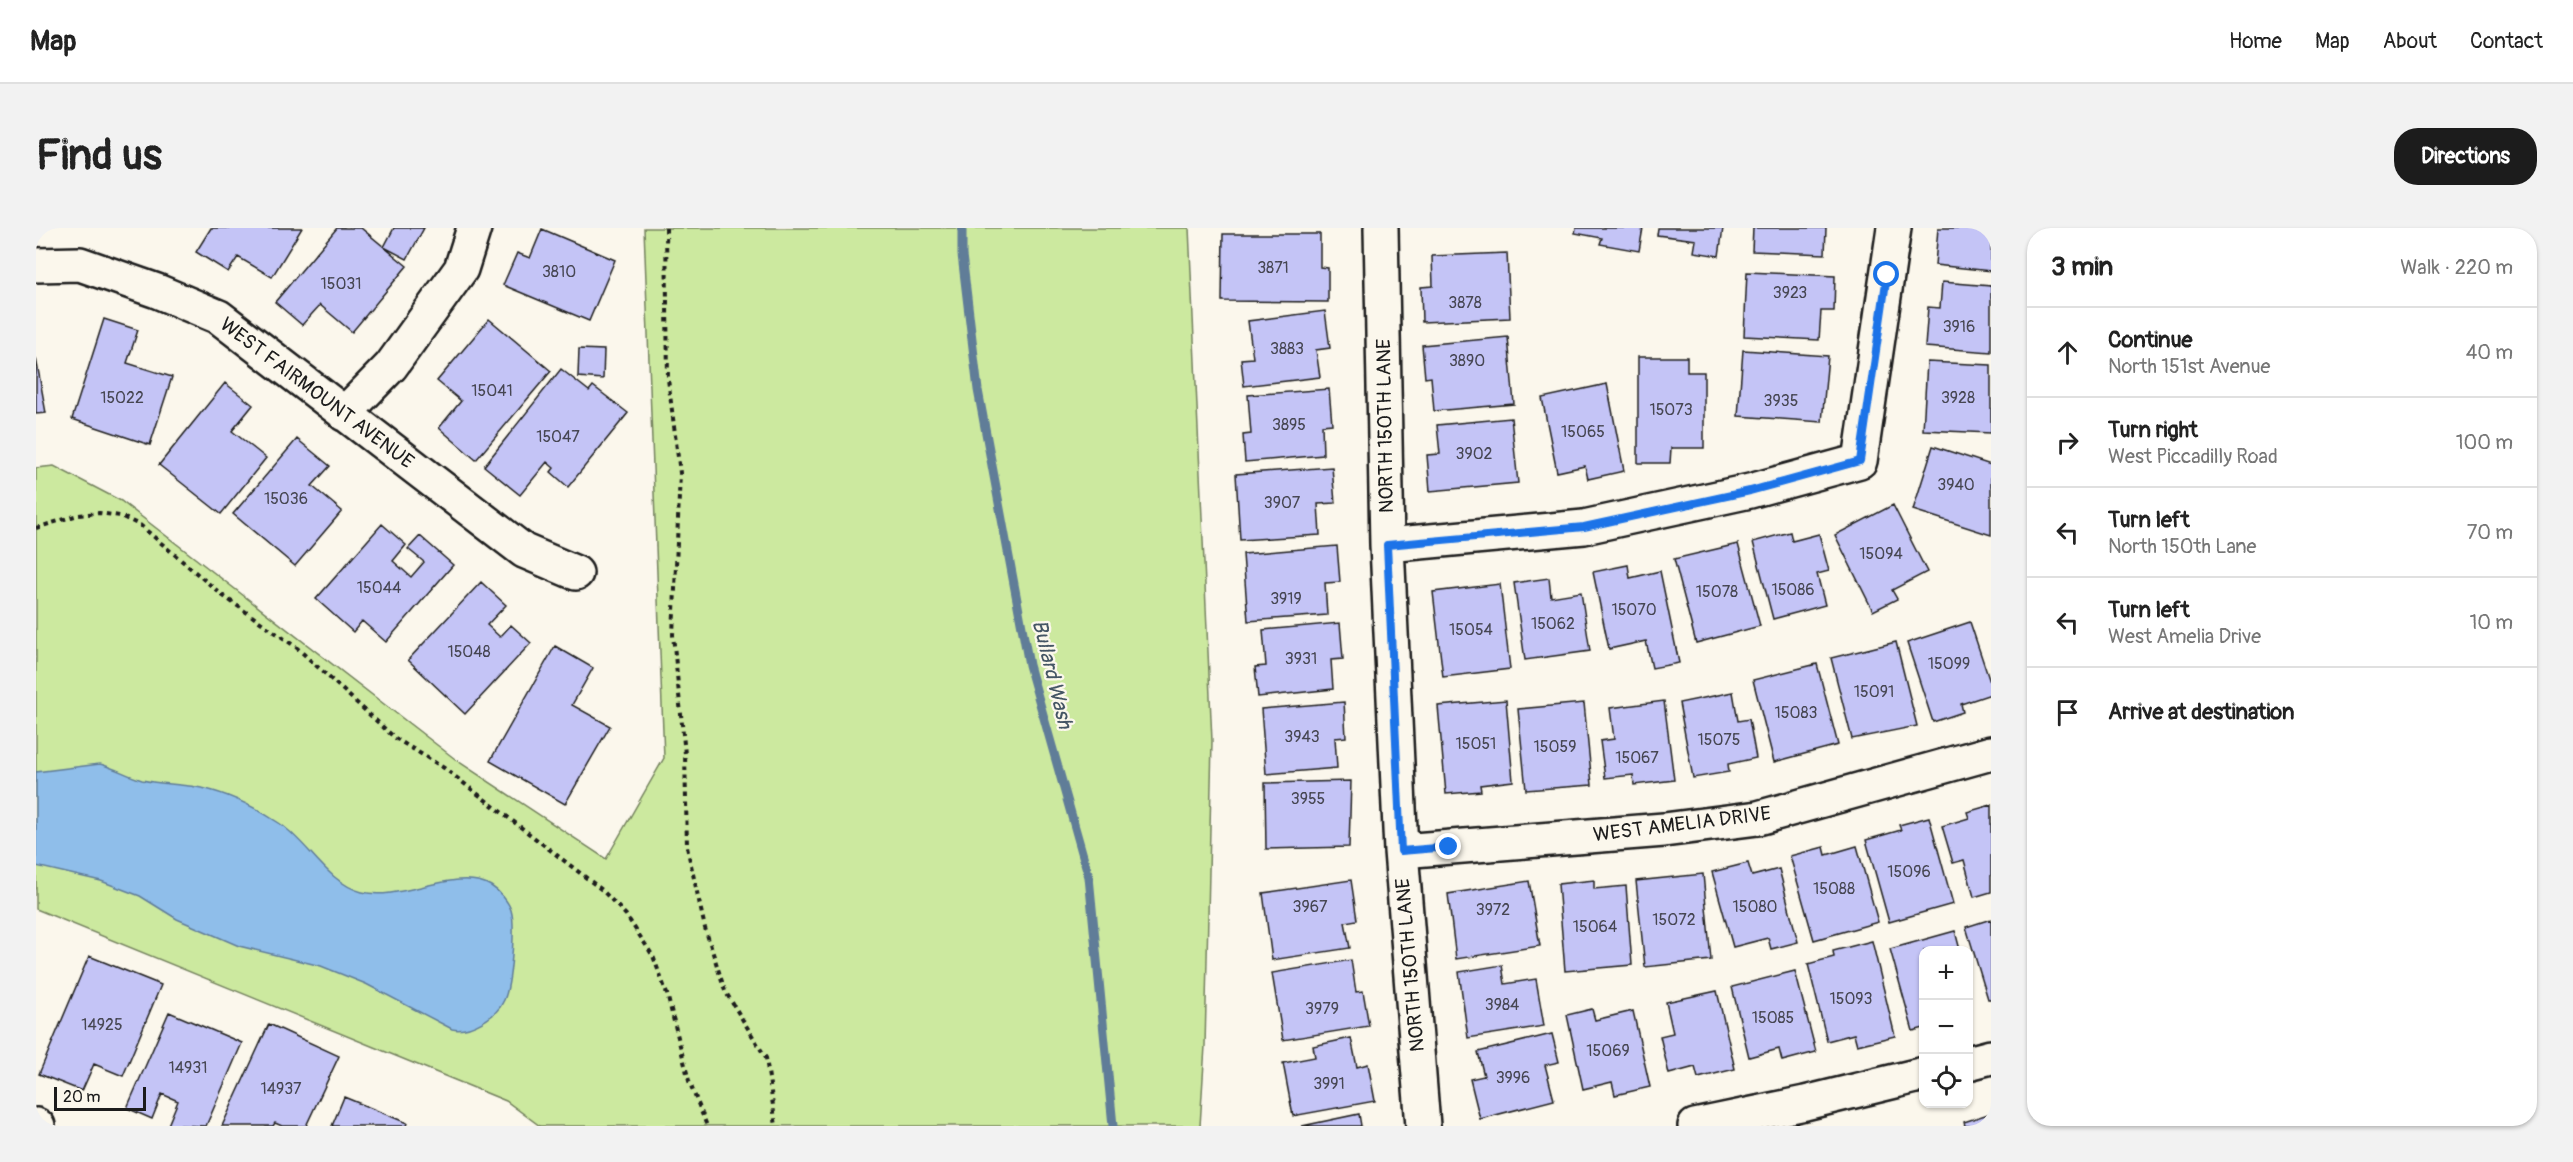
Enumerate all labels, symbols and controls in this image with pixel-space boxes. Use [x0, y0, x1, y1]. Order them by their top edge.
text: Map [30, 24, 76, 59]
text: Home [2229, 28, 2282, 55]
text: Map [2315, 28, 2350, 55]
text: About [2383, 28, 2437, 55]
text: Contact [2470, 28, 2543, 55]
button: Directions [2394, 128, 2537, 185]
text: Find us [36, 130, 162, 182]
text: 3 min [2051, 251, 2113, 283]
text: Walk · 220 m [2400, 255, 2513, 280]
house number: 3871 [1257, 258, 1289, 278]
route start [1873, 261, 1899, 287]
house number: 3810 [542, 262, 576, 282]
house number: 15031 [320, 274, 362, 294]
house number: 3923 [1773, 283, 1807, 303]
house number: 3878 [1448, 293, 1482, 313]
street label: WEST FAIRMOUNT AVENUE [215, 312, 419, 474]
house number: 3916 [1943, 317, 1975, 337]
text: Continue [2108, 326, 2192, 354]
icon: ahead [2051, 336, 2084, 369]
house number: 3883 [1270, 339, 1304, 359]
street label: NORTH 150TH LANE [1371, 339, 1399, 513]
text: 40 m [2466, 340, 2513, 365]
house number: 3890 [1449, 351, 1485, 371]
text: North 151st Avenue [2108, 354, 2270, 379]
house number: 15041 [471, 381, 513, 401]
house number: 15022 [100, 388, 144, 408]
house number: 3928 [1941, 388, 1975, 408]
house number: 3935 [1764, 391, 1798, 411]
house number: 15073 [1649, 400, 1693, 420]
house number: 3895 [1272, 415, 1306, 435]
text: Turn right [2108, 416, 2198, 444]
house number: 15065 [1561, 422, 1605, 442]
icon: right [2051, 426, 2084, 459]
house number: 15047 [536, 427, 580, 447]
text: 100 m [2456, 430, 2513, 455]
house number: 3902 [1455, 444, 1493, 464]
text: West Piccadilly Road [2108, 444, 2278, 469]
house number: 3940 [1937, 475, 1975, 495]
house number: 15036 [264, 489, 308, 509]
house number: 3907 [1264, 493, 1301, 513]
text: Turn left [2108, 506, 2190, 534]
icon: left [2051, 516, 2084, 549]
text: 70 m [2467, 520, 2513, 545]
text: North 150th Lane [2108, 534, 2256, 559]
house number: 15094 [1859, 544, 1903, 564]
house number: 15044 [357, 578, 401, 598]
house number: 15086 [1771, 580, 1815, 600]
house number: 15078 [1696, 582, 1738, 602]
house number: 3919 [1270, 589, 1302, 609]
text: Turn left [2108, 596, 2190, 624]
house number: 15070 [1611, 600, 1657, 620]
icon: left [2051, 606, 2084, 639]
text: 10 m [2469, 610, 2513, 635]
house number: 15062 [1531, 614, 1575, 634]
water label: Bullard Wash [1025, 617, 1079, 732]
house number: 15054 [1449, 620, 1493, 640]
text: West Amelia Drive [2108, 624, 2261, 649]
house number: 15048 [447, 642, 491, 662]
house number: 3931 [1285, 649, 1317, 669]
house number: 15099 [1928, 654, 1970, 674]
house number: 15091 [1854, 682, 1894, 702]
icon: arrive [2051, 696, 2084, 729]
text: Arrive at destination [2108, 698, 2294, 726]
house number: 15083 [1775, 703, 1817, 723]
house number: 3943 [1284, 727, 1320, 747]
house number: 15075 [1698, 730, 1741, 750]
house number: 15051 [1456, 734, 1496, 754]
house number: 15059 [1534, 737, 1576, 757]
house number: 15067 [1615, 748, 1659, 768]
house number: 3955 [1291, 789, 1325, 809]
street label: WEST AMELIA DRIVE [1592, 801, 1772, 847]
route end [1435, 833, 1461, 859]
house number: 15096 [1887, 862, 1931, 882]
street label: NORTH 150TH LANE [1390, 877, 1430, 1053]
house number: 15088 [1813, 879, 1855, 899]
house number: 3967 [1293, 897, 1328, 917]
house number: 15080 [1733, 897, 1777, 917]
house number: 3972 [1476, 900, 1510, 920]
house number: 15072 [1652, 910, 1696, 930]
house number: 15064 [1573, 917, 1617, 937]
map controls [1919, 946, 1973, 1108]
button: + [1919, 946, 1973, 1000]
house number: 15093 [1829, 989, 1873, 1009]
house number: 3984 [1485, 995, 1519, 1015]
house number: 3979 [1305, 999, 1339, 1019]
button: − [1919, 1000, 1973, 1054]
house number: 15085 [1752, 1008, 1794, 1028]
house number: 14925 [81, 1015, 123, 1035]
house number: 15069 [1586, 1041, 1630, 1061]
button: locate [1919, 1054, 1973, 1108]
house number: 14931 [169, 1058, 207, 1078]
house number: 3996 [1496, 1068, 1530, 1088]
house number: 3991 [1313, 1074, 1345, 1094]
house number: 14937 [260, 1079, 302, 1099]
scale bar [54, 1084, 146, 1112]
text: 20 m [63, 1087, 101, 1107]

